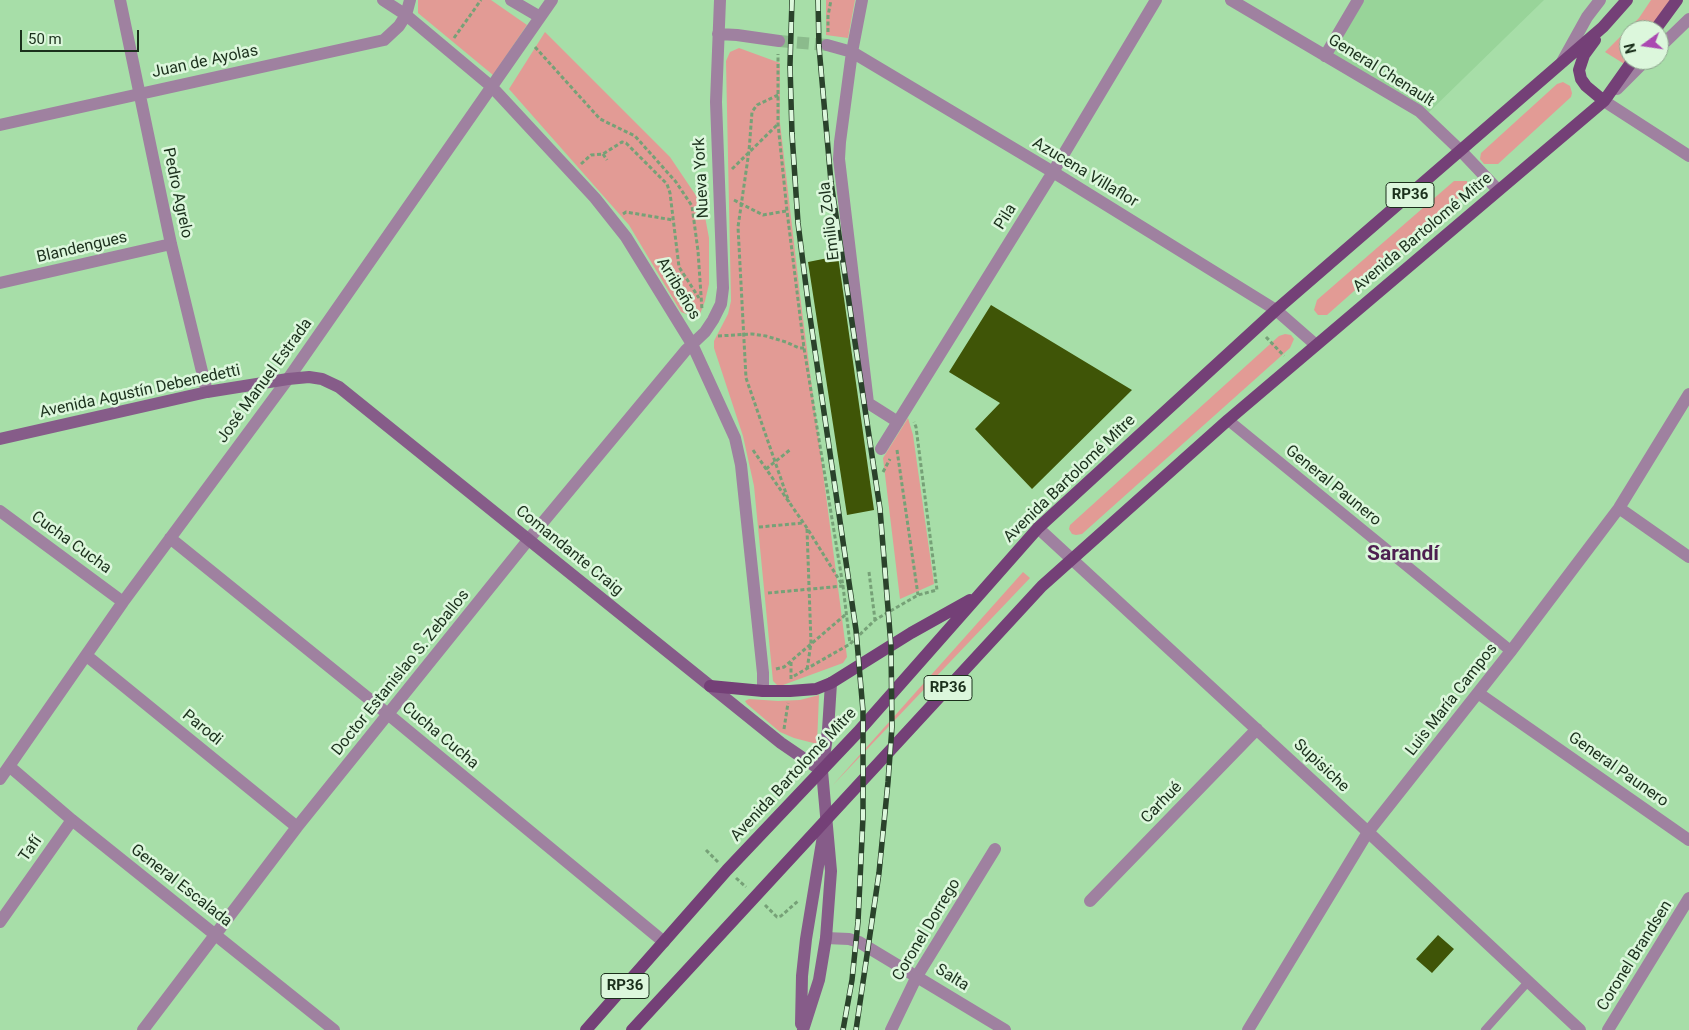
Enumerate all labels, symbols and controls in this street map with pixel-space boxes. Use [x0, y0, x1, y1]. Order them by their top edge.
scale bar [22, 20, 141, 52]
north arrow [1619, 20, 1669, 70]
text: 50 m [28, 30, 62, 48]
street label: General Chenault [1324, 31, 1438, 111]
street label: Juan de Ayolas [150, 41, 260, 83]
text: N [1621, 42, 1639, 55]
street label: Azucena Villaflor [1029, 134, 1141, 212]
street label: Nueva York [690, 137, 714, 219]
street label: Pedro Agrelo [158, 146, 196, 240]
street label: Avenida Bartolomé Mitre [1350, 169, 1496, 297]
street label: Emilio Zola [816, 181, 844, 261]
road number: RP36 [1386, 182, 1434, 208]
street label: Pila [991, 201, 1021, 233]
street label: Blandengues [35, 228, 129, 268]
street label: Arribeños [652, 255, 704, 323]
street label: José Manuel Estrada [213, 315, 317, 447]
street label: Avenida Agustín Debenedetti [38, 361, 242, 423]
street label: Avenida Bartolomé Mitre [1000, 411, 1140, 547]
street label: General Paunero [1281, 442, 1385, 530]
street label: Comandante Craig [511, 502, 627, 600]
street label: Cucha Cucha [27, 508, 115, 578]
district label: Sarandí [1367, 542, 1439, 568]
street label: Doctor Estanislao S. Zeballos [328, 586, 474, 760]
street label: Luis María Campos [1402, 640, 1502, 760]
road number: RP36 [924, 676, 972, 700]
street label: Cucha Cucha [398, 698, 482, 774]
street label: Avenida Bartolomé Mitre [727, 704, 861, 846]
street label: Parodi [178, 706, 226, 750]
street label: General Paunero [1564, 728, 1672, 812]
street label: Supisiche [1289, 735, 1353, 797]
street label: Carhué [1137, 778, 1187, 828]
street label: Tafí [15, 832, 47, 866]
street label: General Escalada [127, 841, 235, 931]
street label: Coronel Dorrego [889, 875, 965, 985]
street label: Coronel Brandsen [1593, 897, 1677, 1015]
street label: Salta [932, 960, 972, 996]
road number: RP36 [601, 974, 649, 998]

